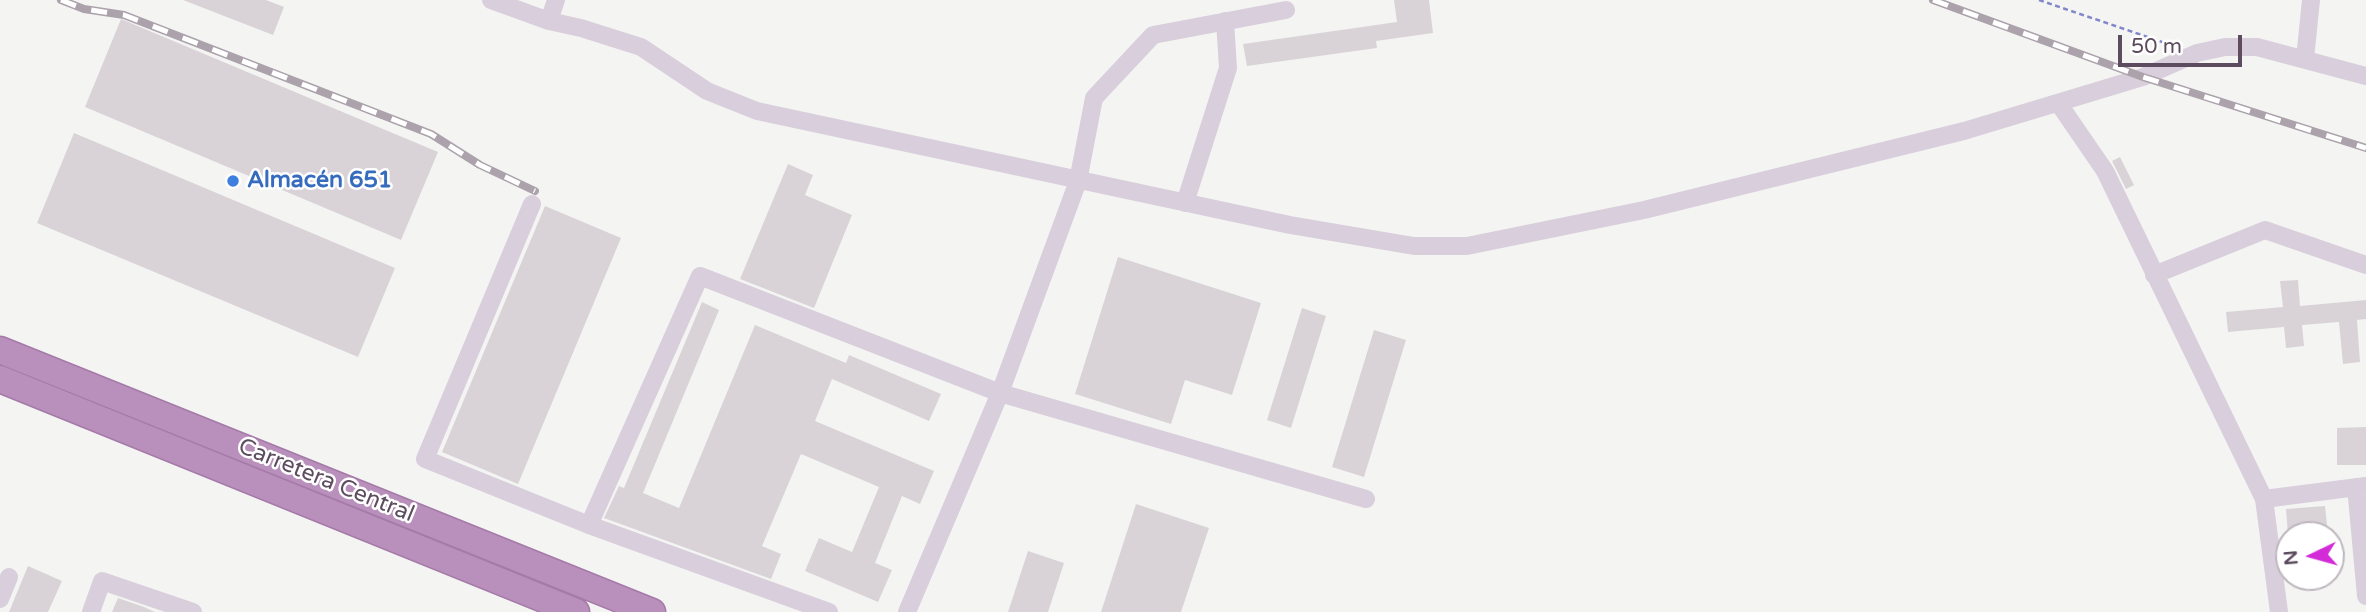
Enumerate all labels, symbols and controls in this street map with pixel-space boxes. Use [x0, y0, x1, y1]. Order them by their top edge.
scale bar [2121, 21, 2245, 65]
text: 50 m [2131, 34, 2182, 59]
place label: Almacén 651 [247, 167, 392, 195]
marker: Almacén 651 [225, 173, 241, 189]
street label: Carretera Central [234, 433, 418, 529]
north arrow [2275, 521, 2345, 591]
text: N [2279, 549, 2303, 566]

